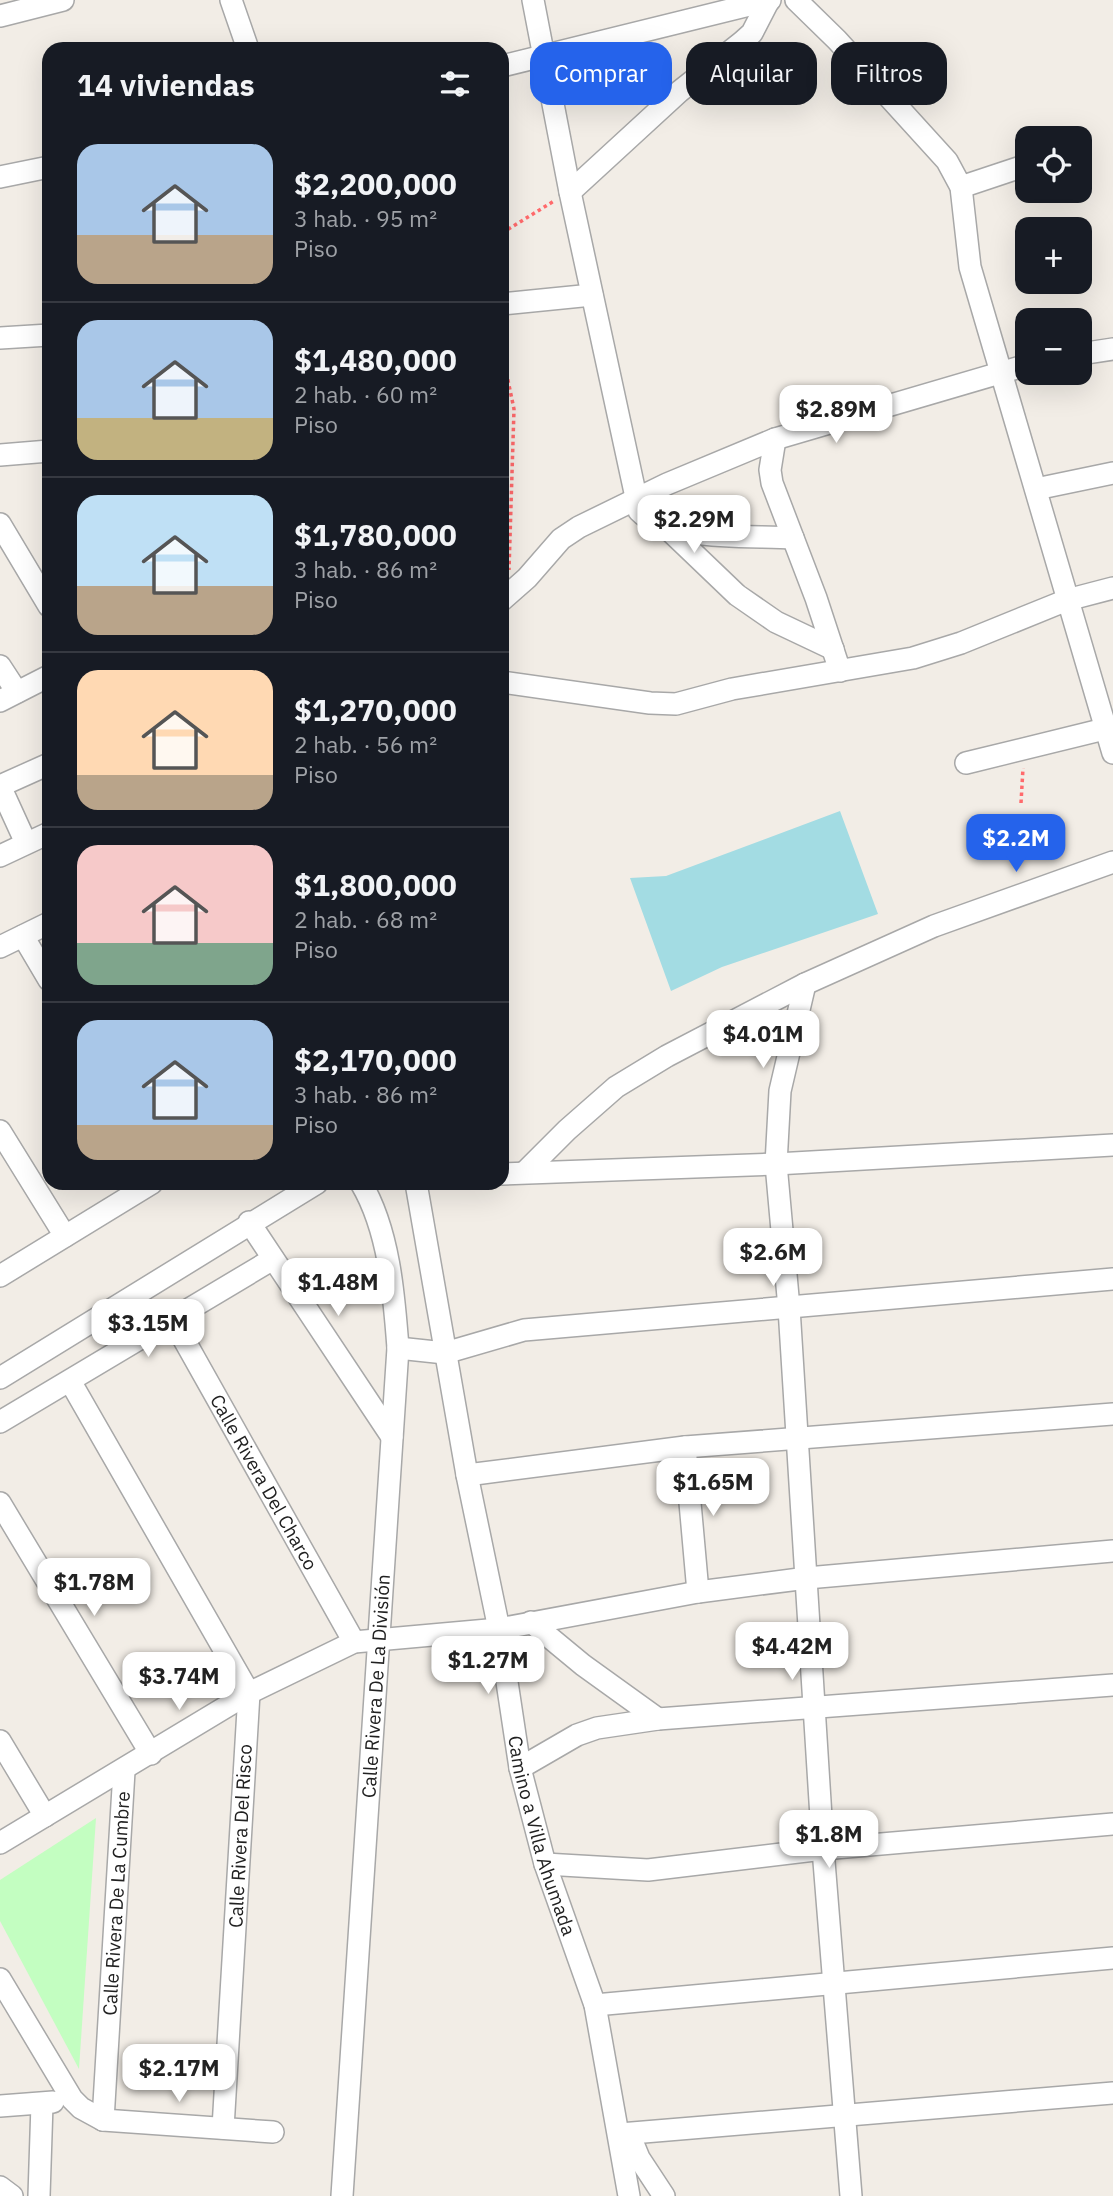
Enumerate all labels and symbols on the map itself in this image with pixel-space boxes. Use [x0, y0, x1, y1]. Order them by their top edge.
pin: $2.89M [779, 386, 893, 445]
pin: $2.29M [637, 496, 751, 555]
pin: $2.2M [967, 814, 1065, 874]
pin: $4.01M [706, 1010, 820, 1070]
pin: $2.6M [724, 1228, 822, 1288]
pin: $1.48M [281, 1258, 395, 1318]
pin: $3.15M [91, 1300, 205, 1359]
street label: Calle Rivera Del Charco [205, 1390, 323, 1574]
pin: $1.65M [656, 1458, 770, 1518]
pin: $1.78M [37, 1558, 151, 1618]
street label: Calle Rivera De La División [356, 1573, 395, 1799]
pin: $4.42M [735, 1622, 849, 1682]
pin: $1.27M [431, 1636, 545, 1696]
pin: $3.74M [122, 1652, 236, 1712]
street label: Camino a Villa Ahumada [503, 1734, 581, 1939]
street label: Calle Rivera Del Risco [223, 1743, 257, 1929]
street label: Calle Rivera De La Cumbre [97, 1791, 135, 2016]
pin: $1.8M [780, 1811, 878, 1870]
pin: $2.17M [122, 2044, 236, 2104]

